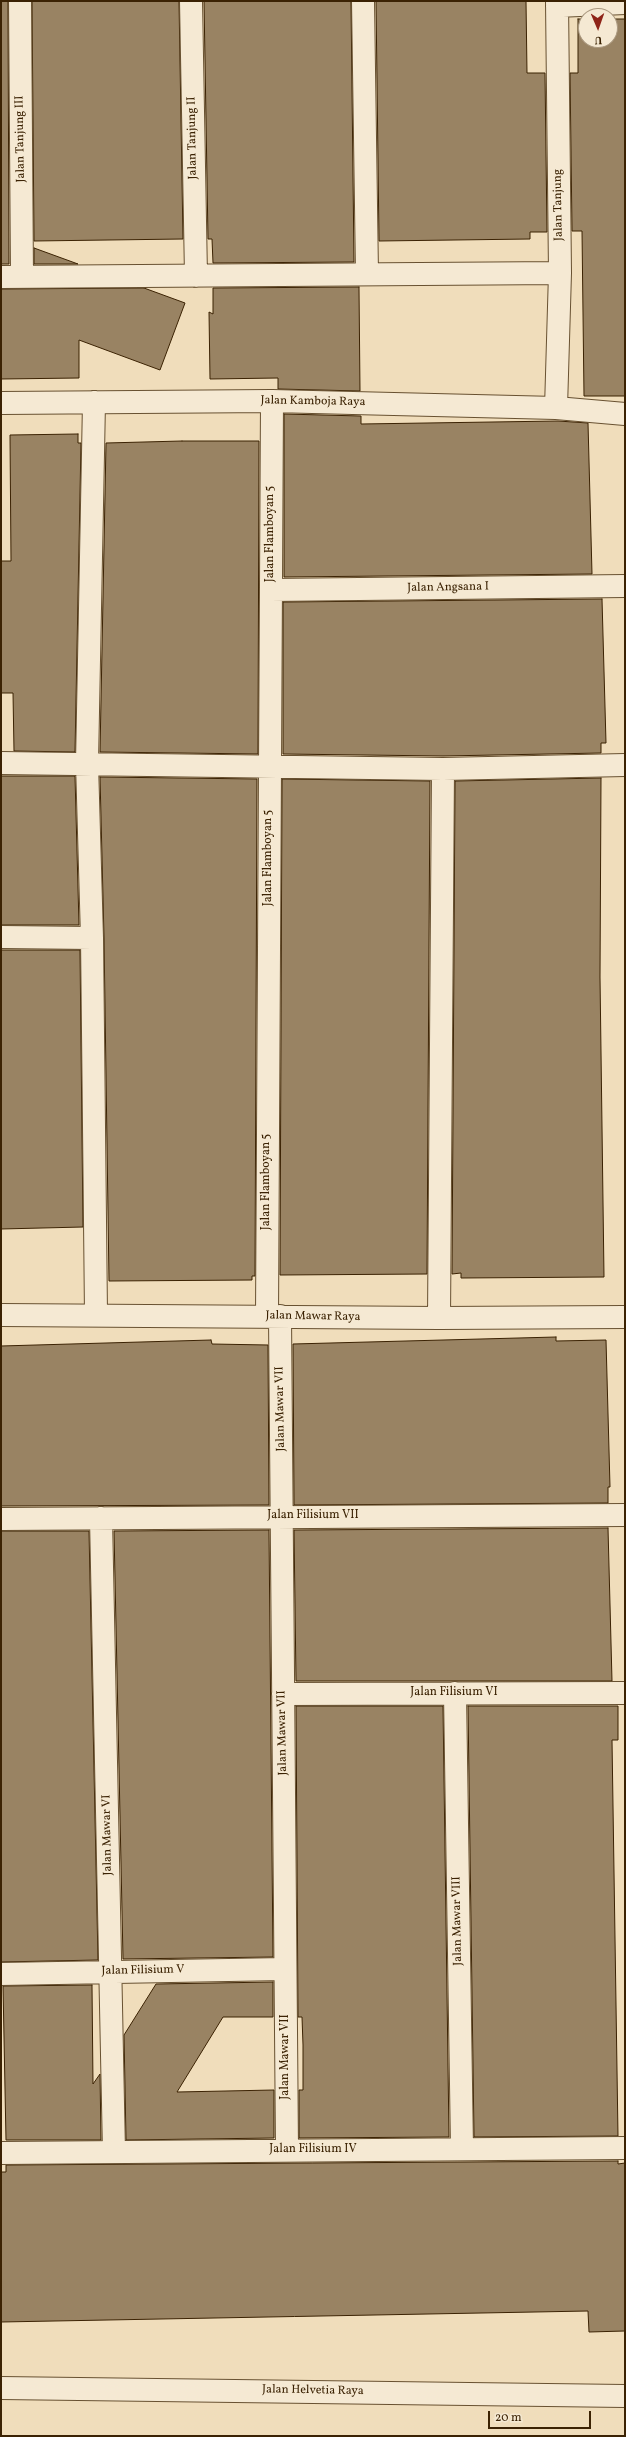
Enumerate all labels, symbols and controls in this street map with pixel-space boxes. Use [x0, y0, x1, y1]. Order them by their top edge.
north arrow [578, 8, 618, 48]
text: U [594, 32, 602, 47]
street label: Jalan Tanjung III [13, 95, 29, 183]
street label: Jalan Tanjung II [185, 96, 201, 180]
street label: Jalan Tanjung [551, 169, 567, 241]
street label: Jalan Kamboja Raya [260, 394, 366, 410]
street label: Jalan Flamboyan 5 [264, 486, 278, 582]
street label: Jalan Angsana I [407, 580, 489, 596]
street label: Jalan Flamboyan 5 [262, 810, 276, 906]
street label: Jalan Flamboyan 5 [260, 1134, 274, 1230]
street label: Jalan Mawar Raya [265, 1309, 361, 1325]
street label: Jalan Mawar VII [273, 1366, 289, 1452]
street label: Jalan Filisium VII [267, 1509, 359, 1523]
street label: Jalan Filisium VI [410, 1686, 498, 1700]
street label: Jalan Mawar VII [275, 1690, 291, 1776]
street label: Jalan Mawar VI [100, 1794, 116, 1876]
street label: Jalan Mawar VIII [450, 1876, 466, 1966]
street label: Jalan Filisium V [101, 1963, 185, 1979]
street label: Jalan Mawar VII [279, 2014, 293, 2100]
street label: Jalan Filisium IV [269, 2143, 357, 2157]
street label: Jalan Helvetia Raya [262, 2383, 364, 2399]
scale bar [490, 2403, 593, 2429]
text: 20 m [495, 2410, 522, 2426]

